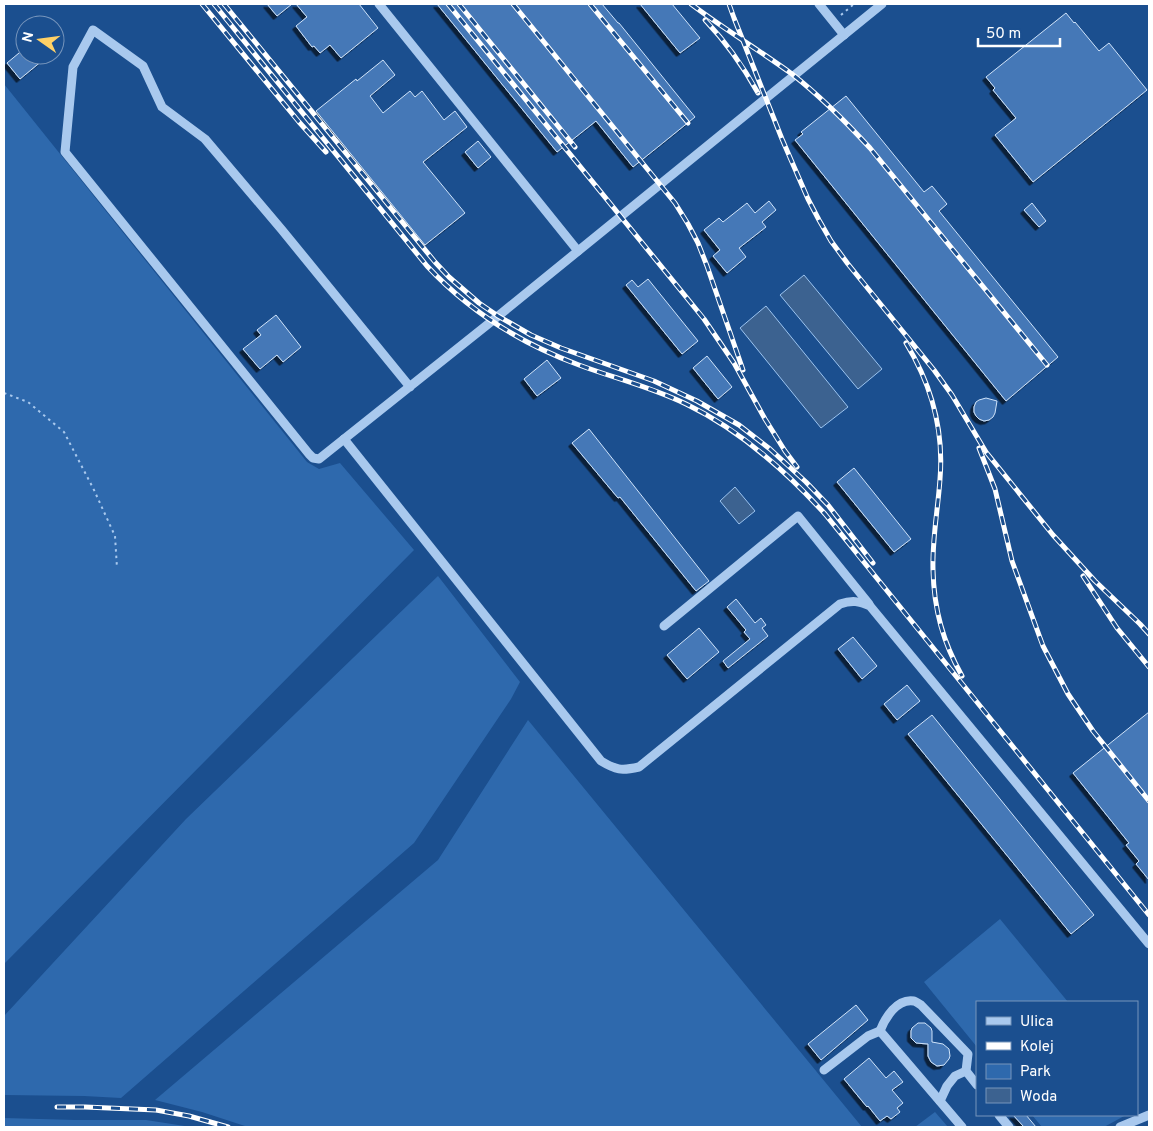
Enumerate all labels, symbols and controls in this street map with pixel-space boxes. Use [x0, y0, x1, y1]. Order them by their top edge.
north arrow [15, 15, 65, 65]
scale bar [978, 15, 1060, 47]
text: 50 m [986, 25, 1021, 44]
text: N [19, 30, 38, 44]
legend [976, 1001, 1138, 1116]
text: Ulica [1020, 1013, 1053, 1032]
text: Kolej [1020, 1038, 1054, 1057]
text: Park [1020, 1063, 1051, 1082]
text: Woda [1020, 1088, 1057, 1107]

